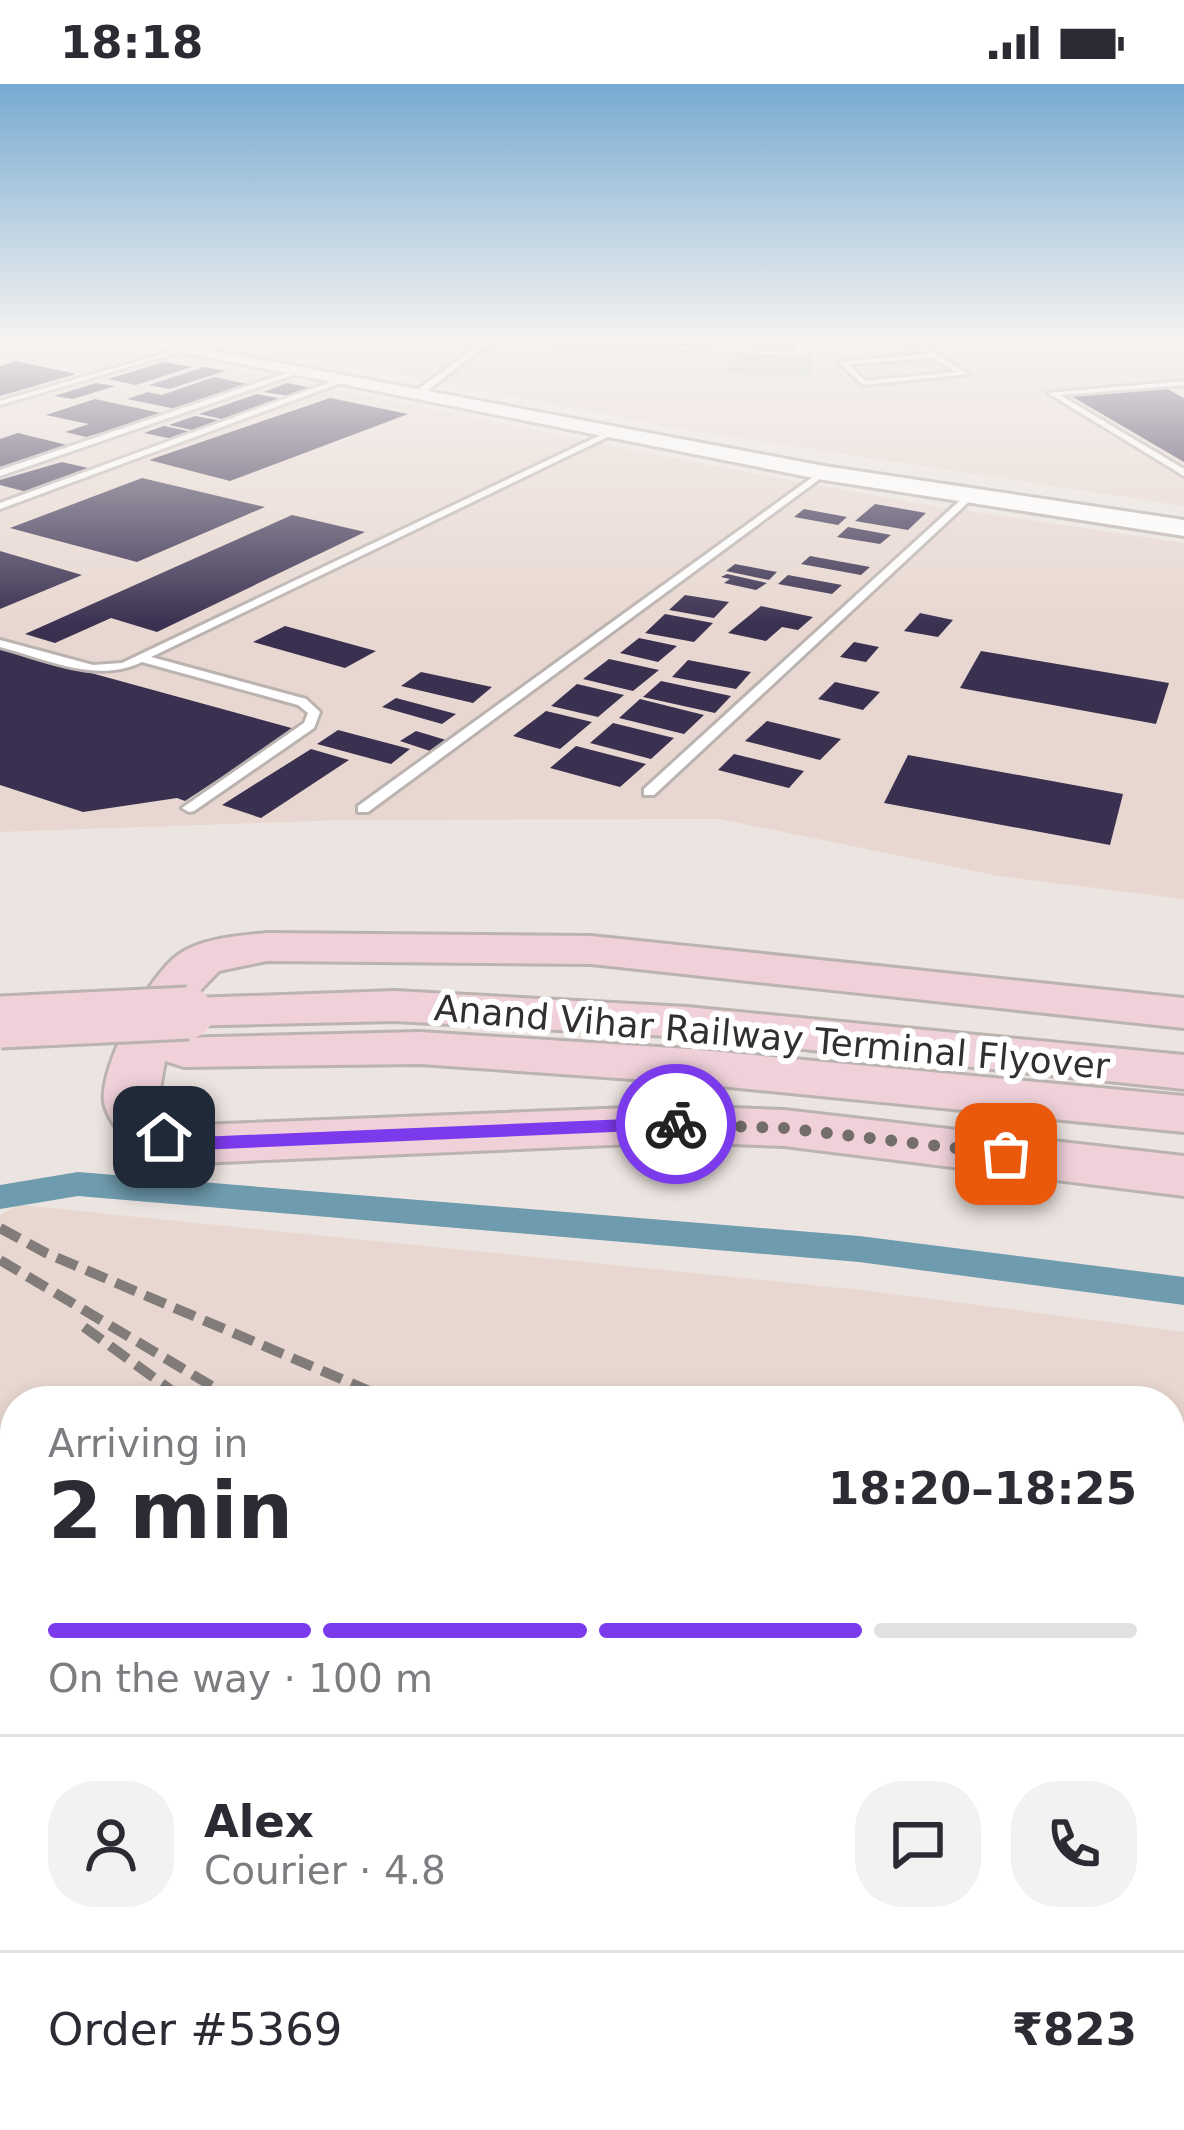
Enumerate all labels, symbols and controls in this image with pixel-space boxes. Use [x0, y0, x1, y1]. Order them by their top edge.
text: 18:18 [60, 16, 203, 69]
street label: Anand Vihar Railway Terminal Flyover [433, 987, 1112, 1087]
courier [616, 1064, 736, 1184]
pin [113, 1086, 215, 1188]
icon: bike [643, 1091, 709, 1157]
pin [955, 1103, 1057, 1205]
icon: home [131, 1104, 197, 1170]
icon: bag [973, 1121, 1039, 1187]
text: Arriving in [48, 1421, 248, 1466]
text: 18:20–18:25 [828, 1462, 1137, 1515]
text: 2 min [48, 1466, 293, 1556]
text: On the way · 100 m [48, 1656, 433, 1701]
button: person [48, 1781, 174, 1907]
button: chat [855, 1781, 981, 1907]
button: phone [1011, 1781, 1137, 1907]
text: Alex [204, 1795, 314, 1848]
text: Courier · 4.8 [204, 1848, 446, 1893]
text: Order #5369 [48, 2003, 342, 2056]
text: ₹823 [1012, 2003, 1137, 2056]

